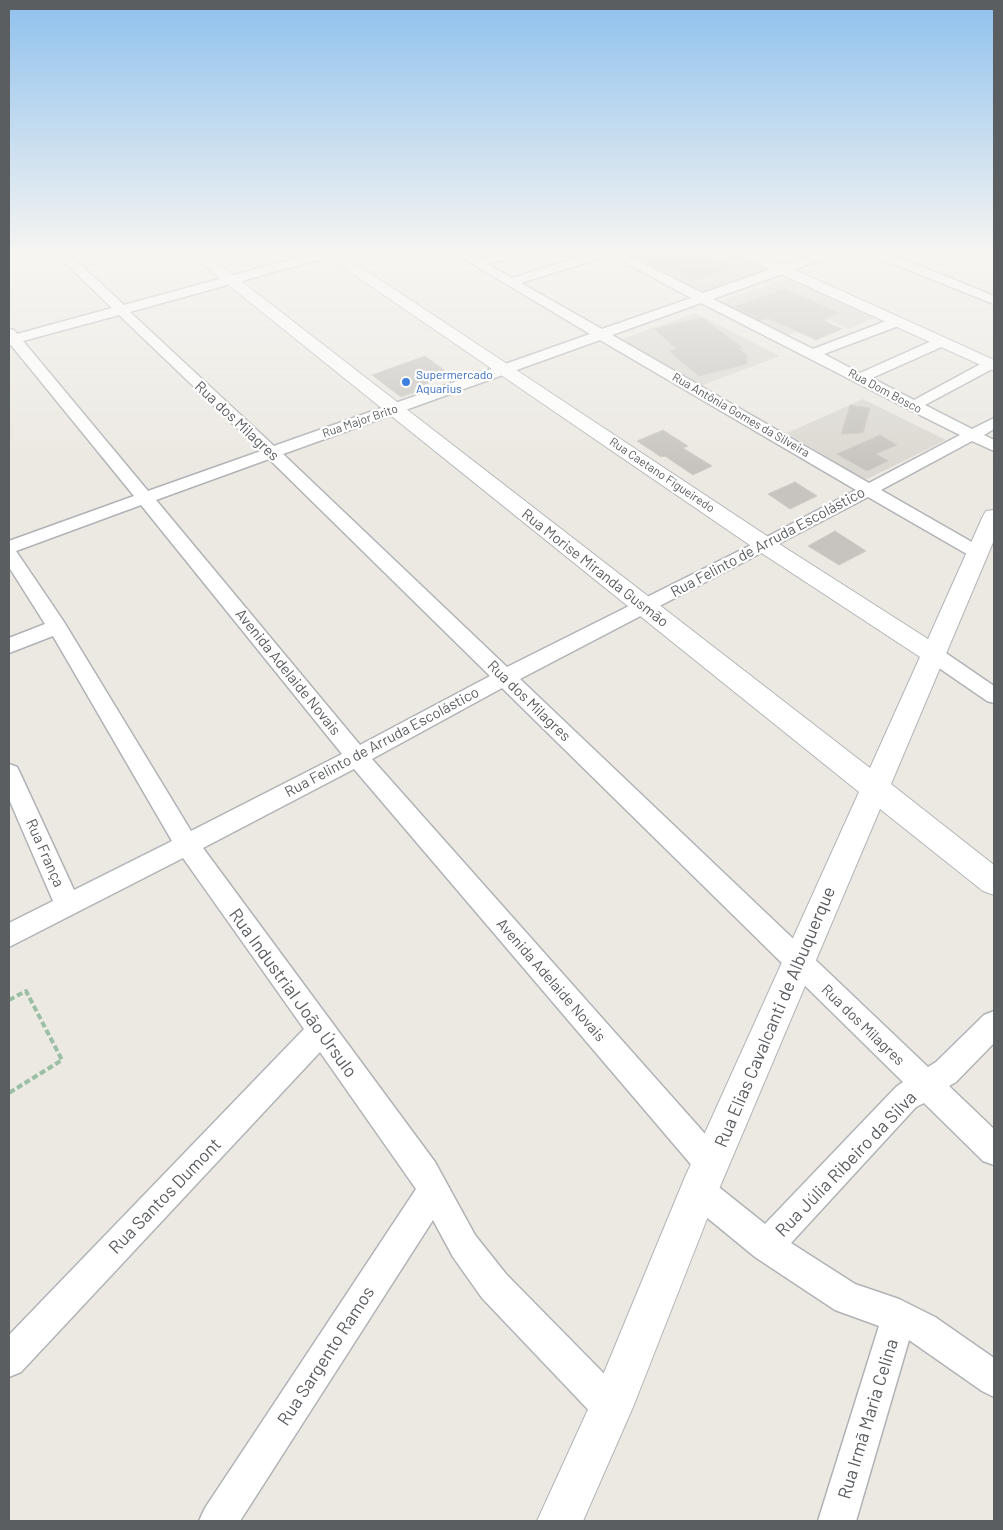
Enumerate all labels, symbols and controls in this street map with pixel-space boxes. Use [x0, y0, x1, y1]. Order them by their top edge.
street label: Rua Dom Bosco [846, 366, 924, 416]
place label: Supermercado Aquarius [416, 368, 493, 396]
street label: Rua Antônia Gomes da Silveira [670, 370, 812, 460]
marker: Supermercado Aquarius [400, 376, 412, 388]
street label: Rua dos Milagres [191, 377, 283, 465]
street label: Rua Major Brito [320, 401, 400, 441]
street label: Rua Caetano Figueiredo [607, 434, 717, 516]
street label: Rua Felinto de Arruda Escolástico [668, 483, 868, 601]
street label: Rua Morise Miranda Gusmão [518, 505, 672, 631]
street label: Avenida Adelaide Novais [232, 605, 344, 739]
street label: Rua dos Milagres [484, 657, 574, 745]
street label: Rua Felinto de Arruda Escolástico [282, 683, 482, 801]
street label: Rua França [22, 816, 68, 890]
street label: Rua Elias Cavalcanti de Albuquerque [710, 883, 840, 1151]
street label: Rua Industrial João Úrsulo [224, 904, 362, 1082]
street label: Avenida Adelaide Novais [493, 915, 609, 1045]
street label: Rua dos Milagres [818, 981, 908, 1069]
street label: Rua Júlia Ribeiro da Silva [771, 1087, 921, 1241]
street label: Rua Santos Dumont [104, 1134, 226, 1258]
street label: Rua Sargento Ramos [273, 1282, 379, 1430]
street label: Rua Irmã Maria Celina [833, 1336, 903, 1502]

